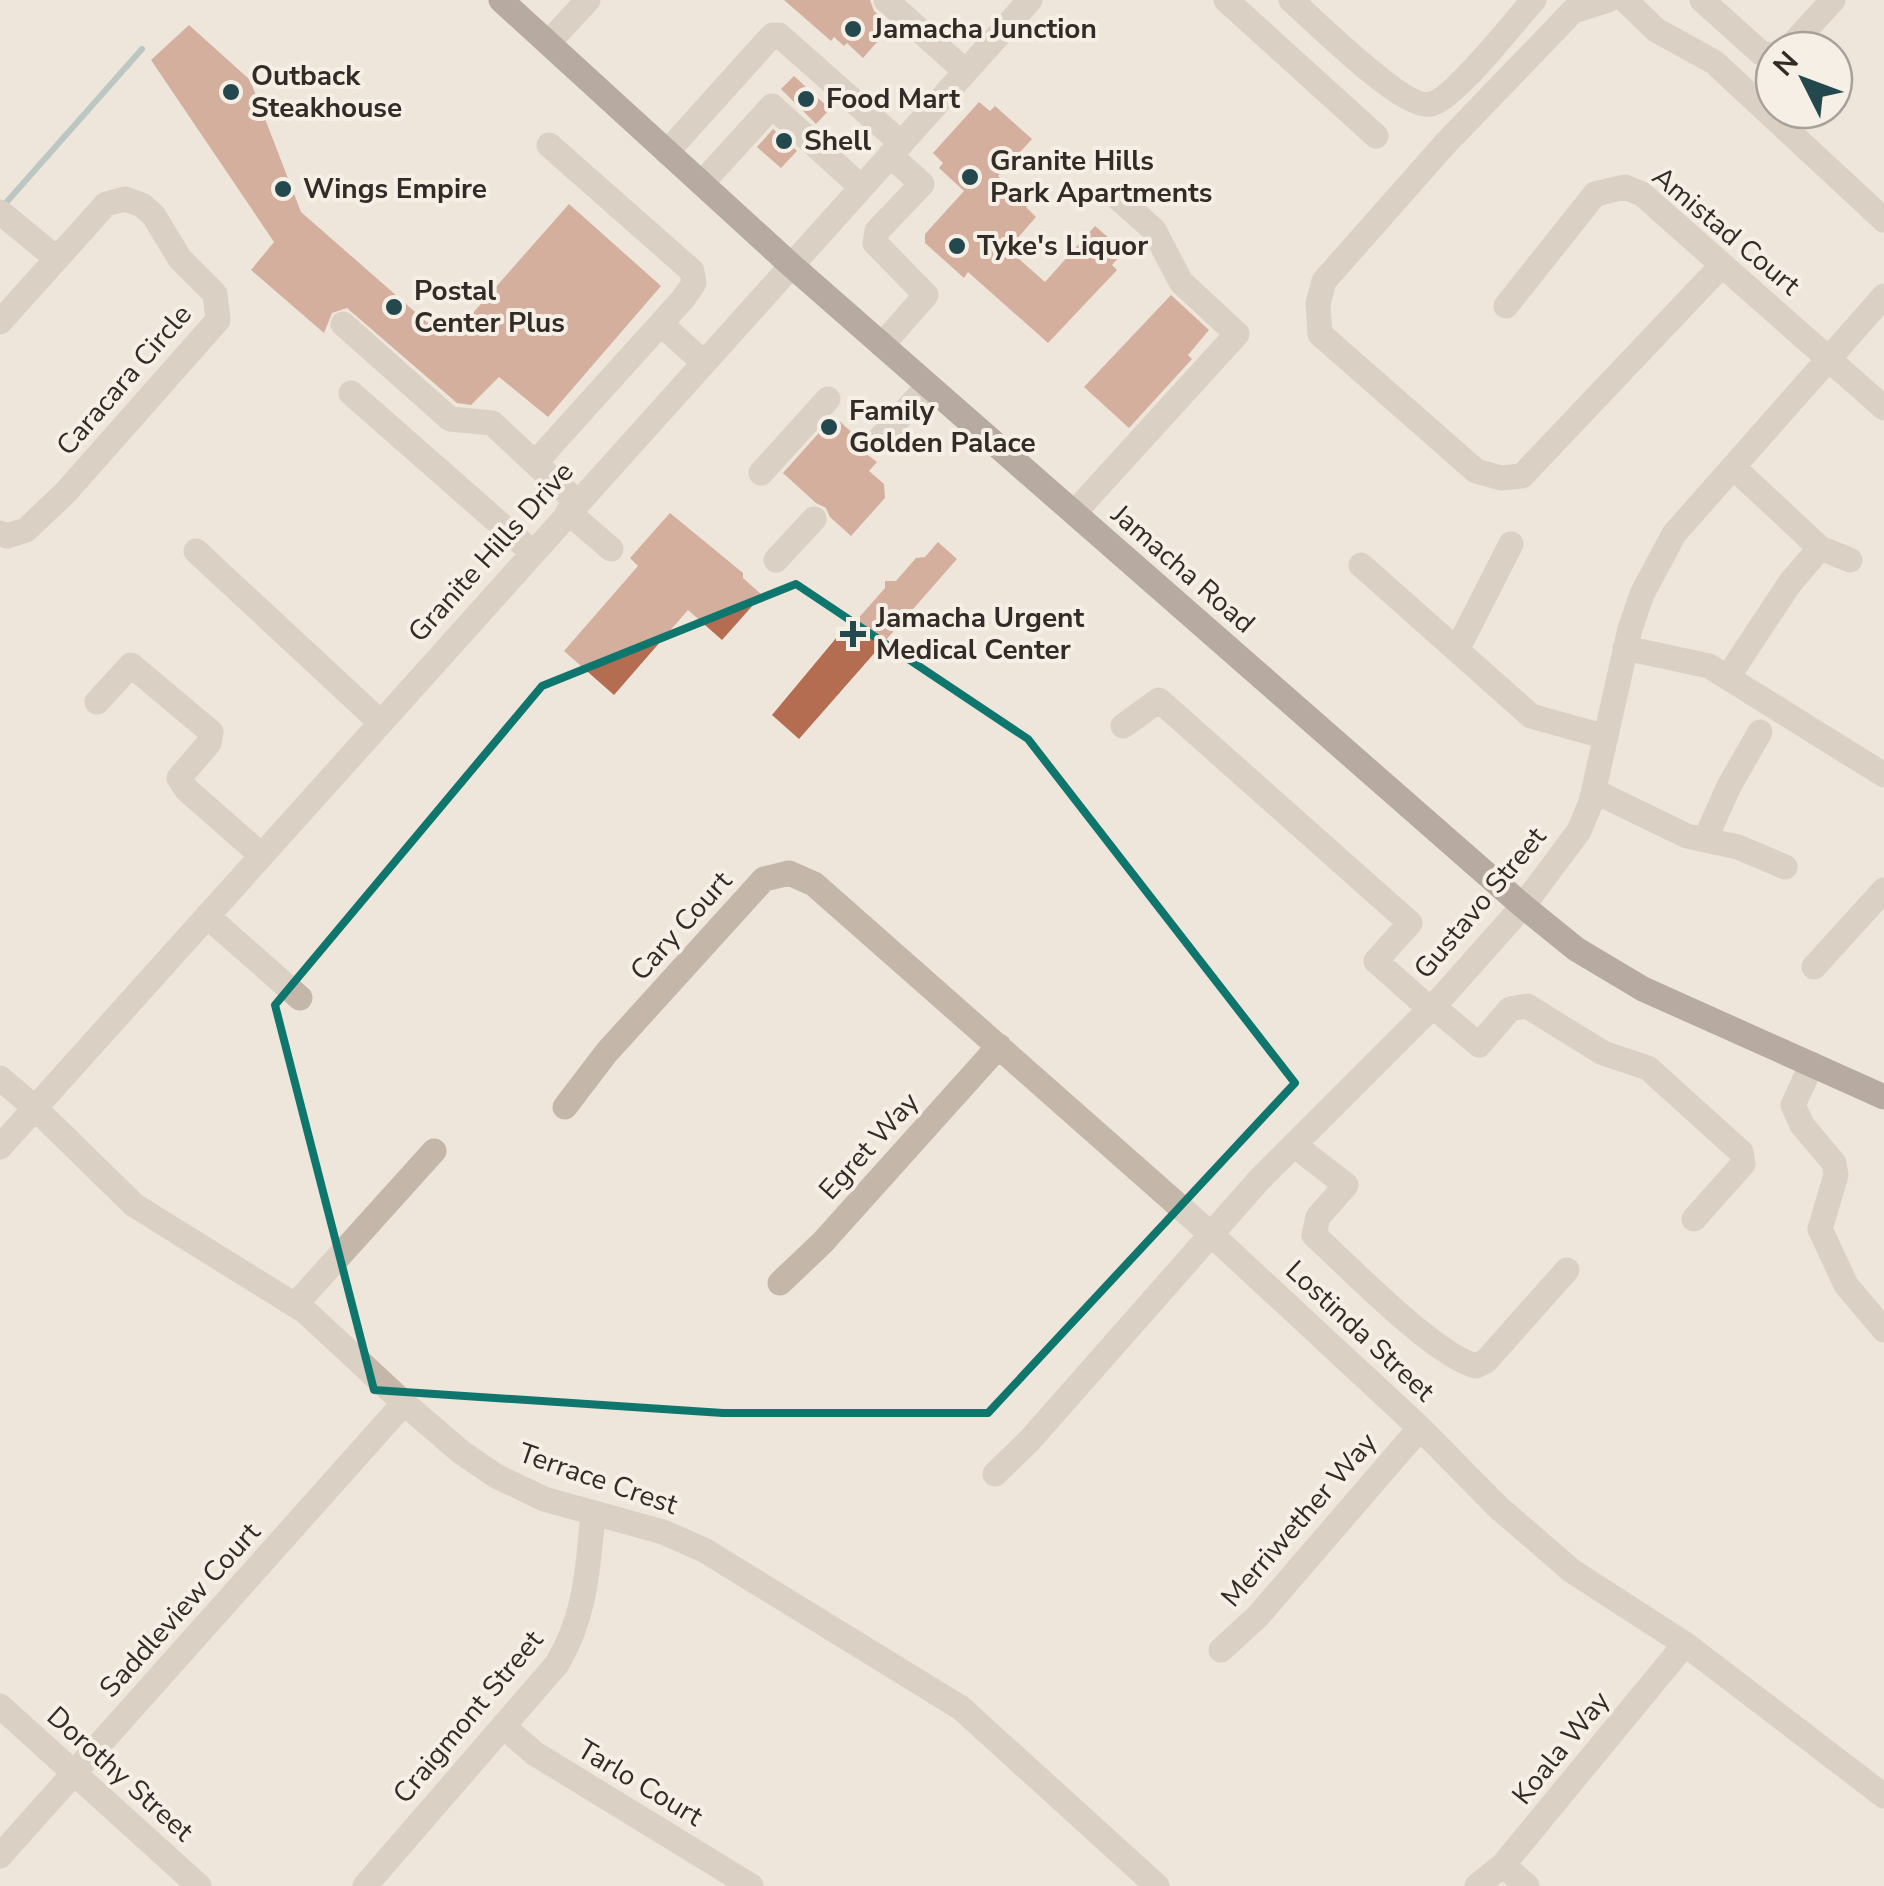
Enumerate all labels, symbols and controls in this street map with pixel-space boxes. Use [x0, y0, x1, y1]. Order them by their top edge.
place label: Jamacha Junction [872, 10, 1097, 48]
marker: Jamacha Junction [842, 18, 864, 40]
north arrow [1754, 30, 1854, 130]
text: N [1765, 43, 1807, 84]
place label: Outback Steakhouse [251, 57, 402, 127]
place label: Food Mart [826, 80, 960, 118]
marker: Outback Steakhouse [220, 81, 242, 103]
marker: Food Mart [795, 88, 817, 110]
place label: Shell [804, 122, 871, 160]
marker: Shell [773, 130, 795, 152]
place label: Granite Hills Park Apartments [990, 142, 1212, 212]
street label: Amistad Court [1644, 158, 1808, 304]
marker: Granite Hills Park Apartments [959, 166, 981, 188]
place label: Wings Empire [303, 170, 487, 208]
marker: Wings Empire [272, 178, 294, 200]
place label: Tyke's Liquor [977, 227, 1148, 265]
marker: Tyke's Liquor [946, 235, 968, 257]
place label: Postal Center Plus [414, 272, 565, 342]
street label: Caracara Circle [48, 296, 200, 464]
marker: Postal Center Plus [383, 296, 405, 318]
place label: Family Golden Palace [849, 392, 1036, 462]
marker: Family Golden Palace [818, 416, 840, 438]
street label: Granite Hills Drive [400, 454, 582, 650]
street label: Jamacha Road [1102, 495, 1263, 642]
place label: Jamacha Urgent Medical Center [875, 599, 1084, 669]
marker: Jamacha Urgent Medical Center [840, 621, 866, 647]
street label: Gustavo Street [1405, 819, 1555, 987]
street label: Cary Court [622, 863, 741, 989]
street label: Egret Way [810, 1084, 928, 1208]
street label: Lostinda Street [1277, 1252, 1443, 1410]
street label: Merriwether Way [1213, 1424, 1386, 1615]
street label: Terrace Crest [513, 1434, 683, 1524]
street label: Saddleview Court [91, 1514, 269, 1706]
street label: Craigmont Street [384, 1622, 552, 1812]
street label: Koala Way [1503, 1683, 1619, 1813]
street label: Dorothy Street [38, 1698, 202, 1850]
street label: Tarlo Court [570, 1731, 710, 1835]

